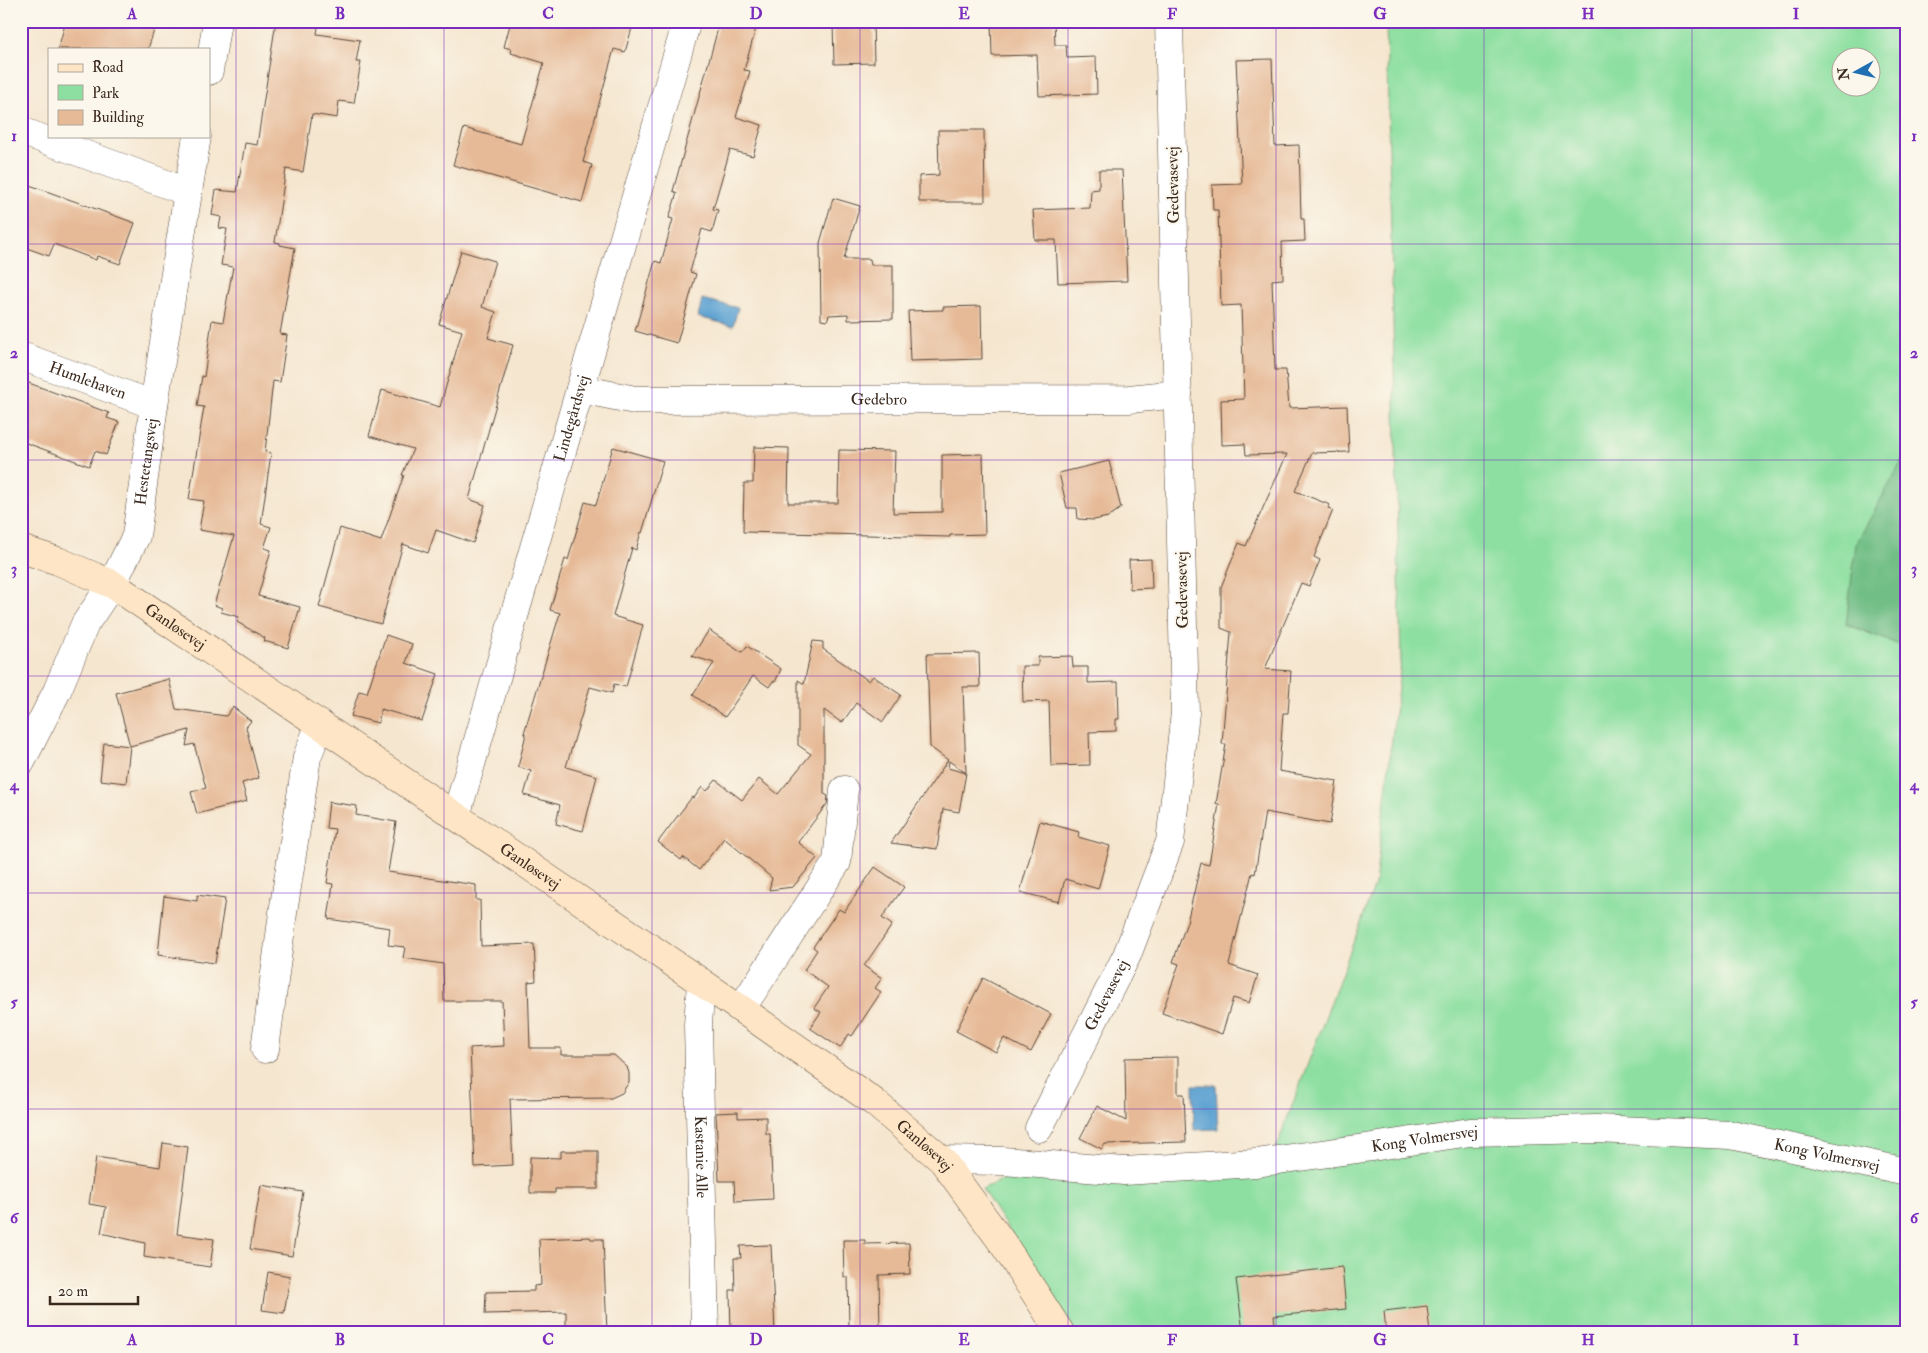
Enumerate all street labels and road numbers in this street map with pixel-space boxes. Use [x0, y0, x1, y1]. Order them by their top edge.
street label: Gedevasevej [1162, 146, 1184, 224]
street label: Humlehaven [46, 357, 129, 404]
street label: Lindegårdsvej [549, 373, 594, 464]
street label: Gedebro [851, 389, 907, 410]
street label: Hestetangsvej [130, 417, 162, 507]
street label: Gedevasevej [1171, 551, 1193, 629]
street label: Ganløsevej [141, 599, 210, 654]
street label: Ganløsevej [496, 839, 564, 894]
street label: Gedevasevej [1080, 956, 1133, 1034]
street label: Kastanie Alle [690, 1115, 712, 1199]
street label: Ganløsevej [892, 1115, 957, 1176]
street label: Kong Volmersvej [1370, 1122, 1478, 1157]
street label: Kong Volmersvej [1772, 1134, 1882, 1176]

